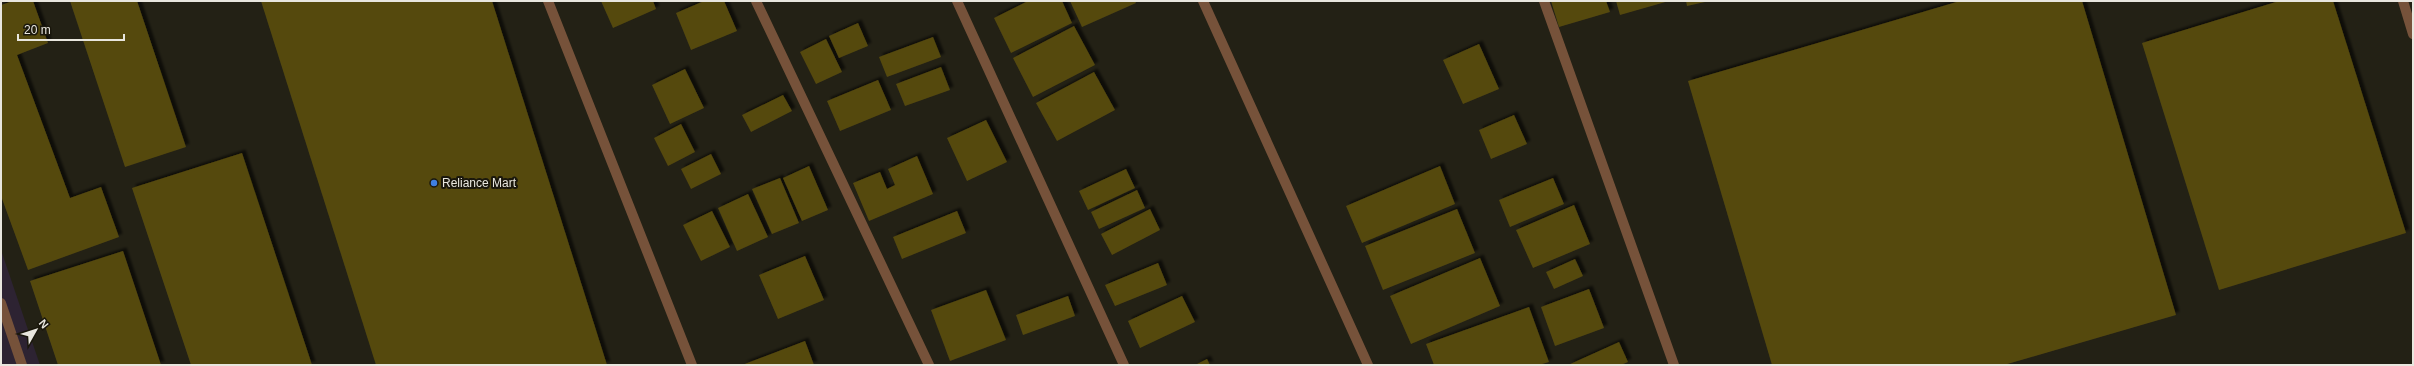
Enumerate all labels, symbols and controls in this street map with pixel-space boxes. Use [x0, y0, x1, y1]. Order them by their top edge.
scale bar [18, 16, 124, 42]
text: 20 m [24, 23, 51, 37]
place label: Reliance Mart [442, 176, 517, 190]
marker: Reliance Mart [429, 178, 439, 188]
north arrow [16, 310, 56, 350]
text: N [37, 317, 51, 331]

